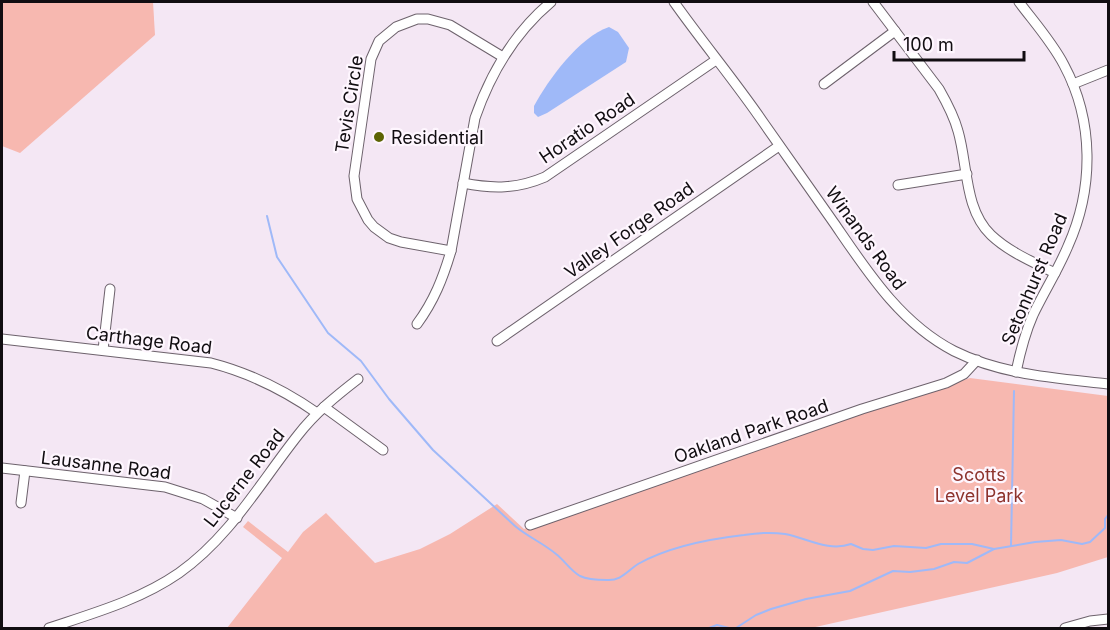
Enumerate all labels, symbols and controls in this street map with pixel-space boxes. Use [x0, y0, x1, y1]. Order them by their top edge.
scale bar [894, 24, 1024, 62]
text: 100 m [903, 34, 954, 55]
street label: Tevis Circle [331, 54, 367, 154]
street label: Horatio Road [535, 88, 639, 168]
place label: Residential [391, 127, 484, 148]
marker: Residential [372, 130, 386, 144]
street label: Valley Forge Road [560, 178, 698, 282]
street label: Winands Road [822, 182, 910, 294]
street label: Setonhurst Road [997, 210, 1071, 348]
street label: Carthage Road [85, 322, 213, 358]
street label: Oakland Park Road [671, 395, 831, 467]
street label: Lucerne Road [199, 425, 289, 531]
street label: Lausanne Road [40, 447, 172, 483]
park label: Scotts Level Park [935, 464, 1023, 506]

